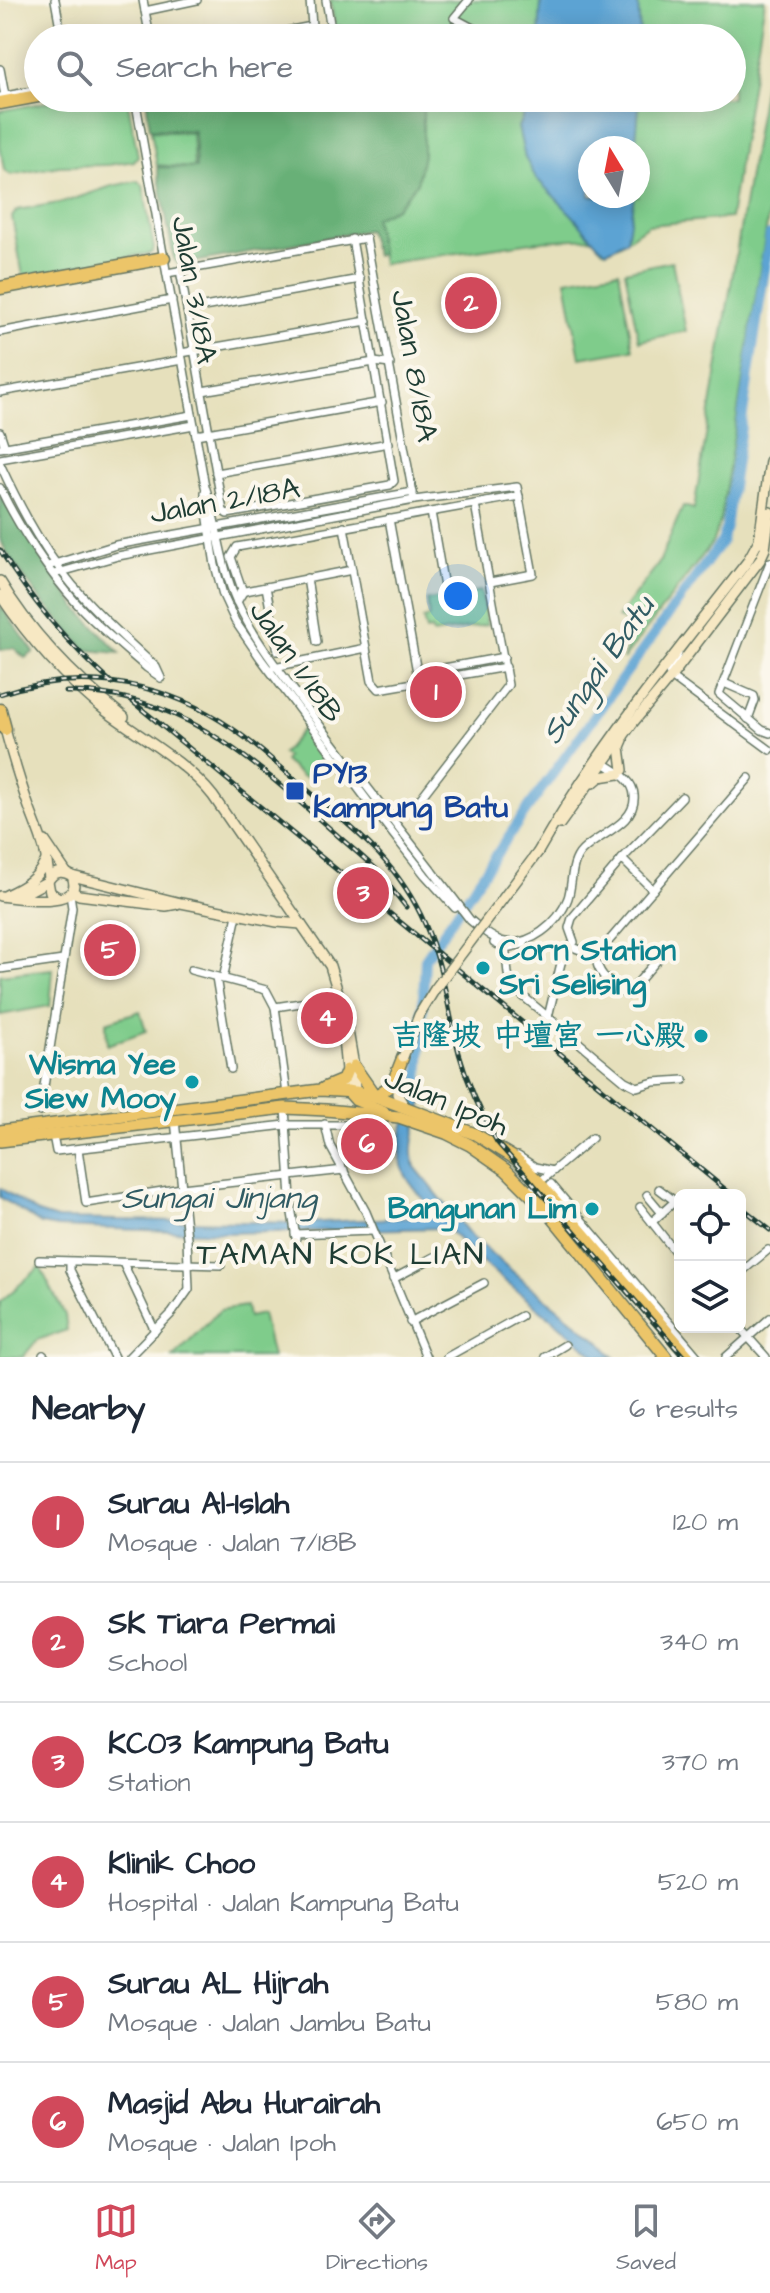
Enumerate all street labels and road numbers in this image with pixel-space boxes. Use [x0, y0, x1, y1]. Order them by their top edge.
street label: Jalan 3/18A [160, 213, 228, 367]
street label: Jalan 8/18A [380, 287, 448, 445]
street label: Jalan 2/18A [147, 467, 303, 535]
street label: Jalan 1/18B [239, 593, 353, 731]
street label: Jalan Ipoh [377, 1057, 515, 1147]

